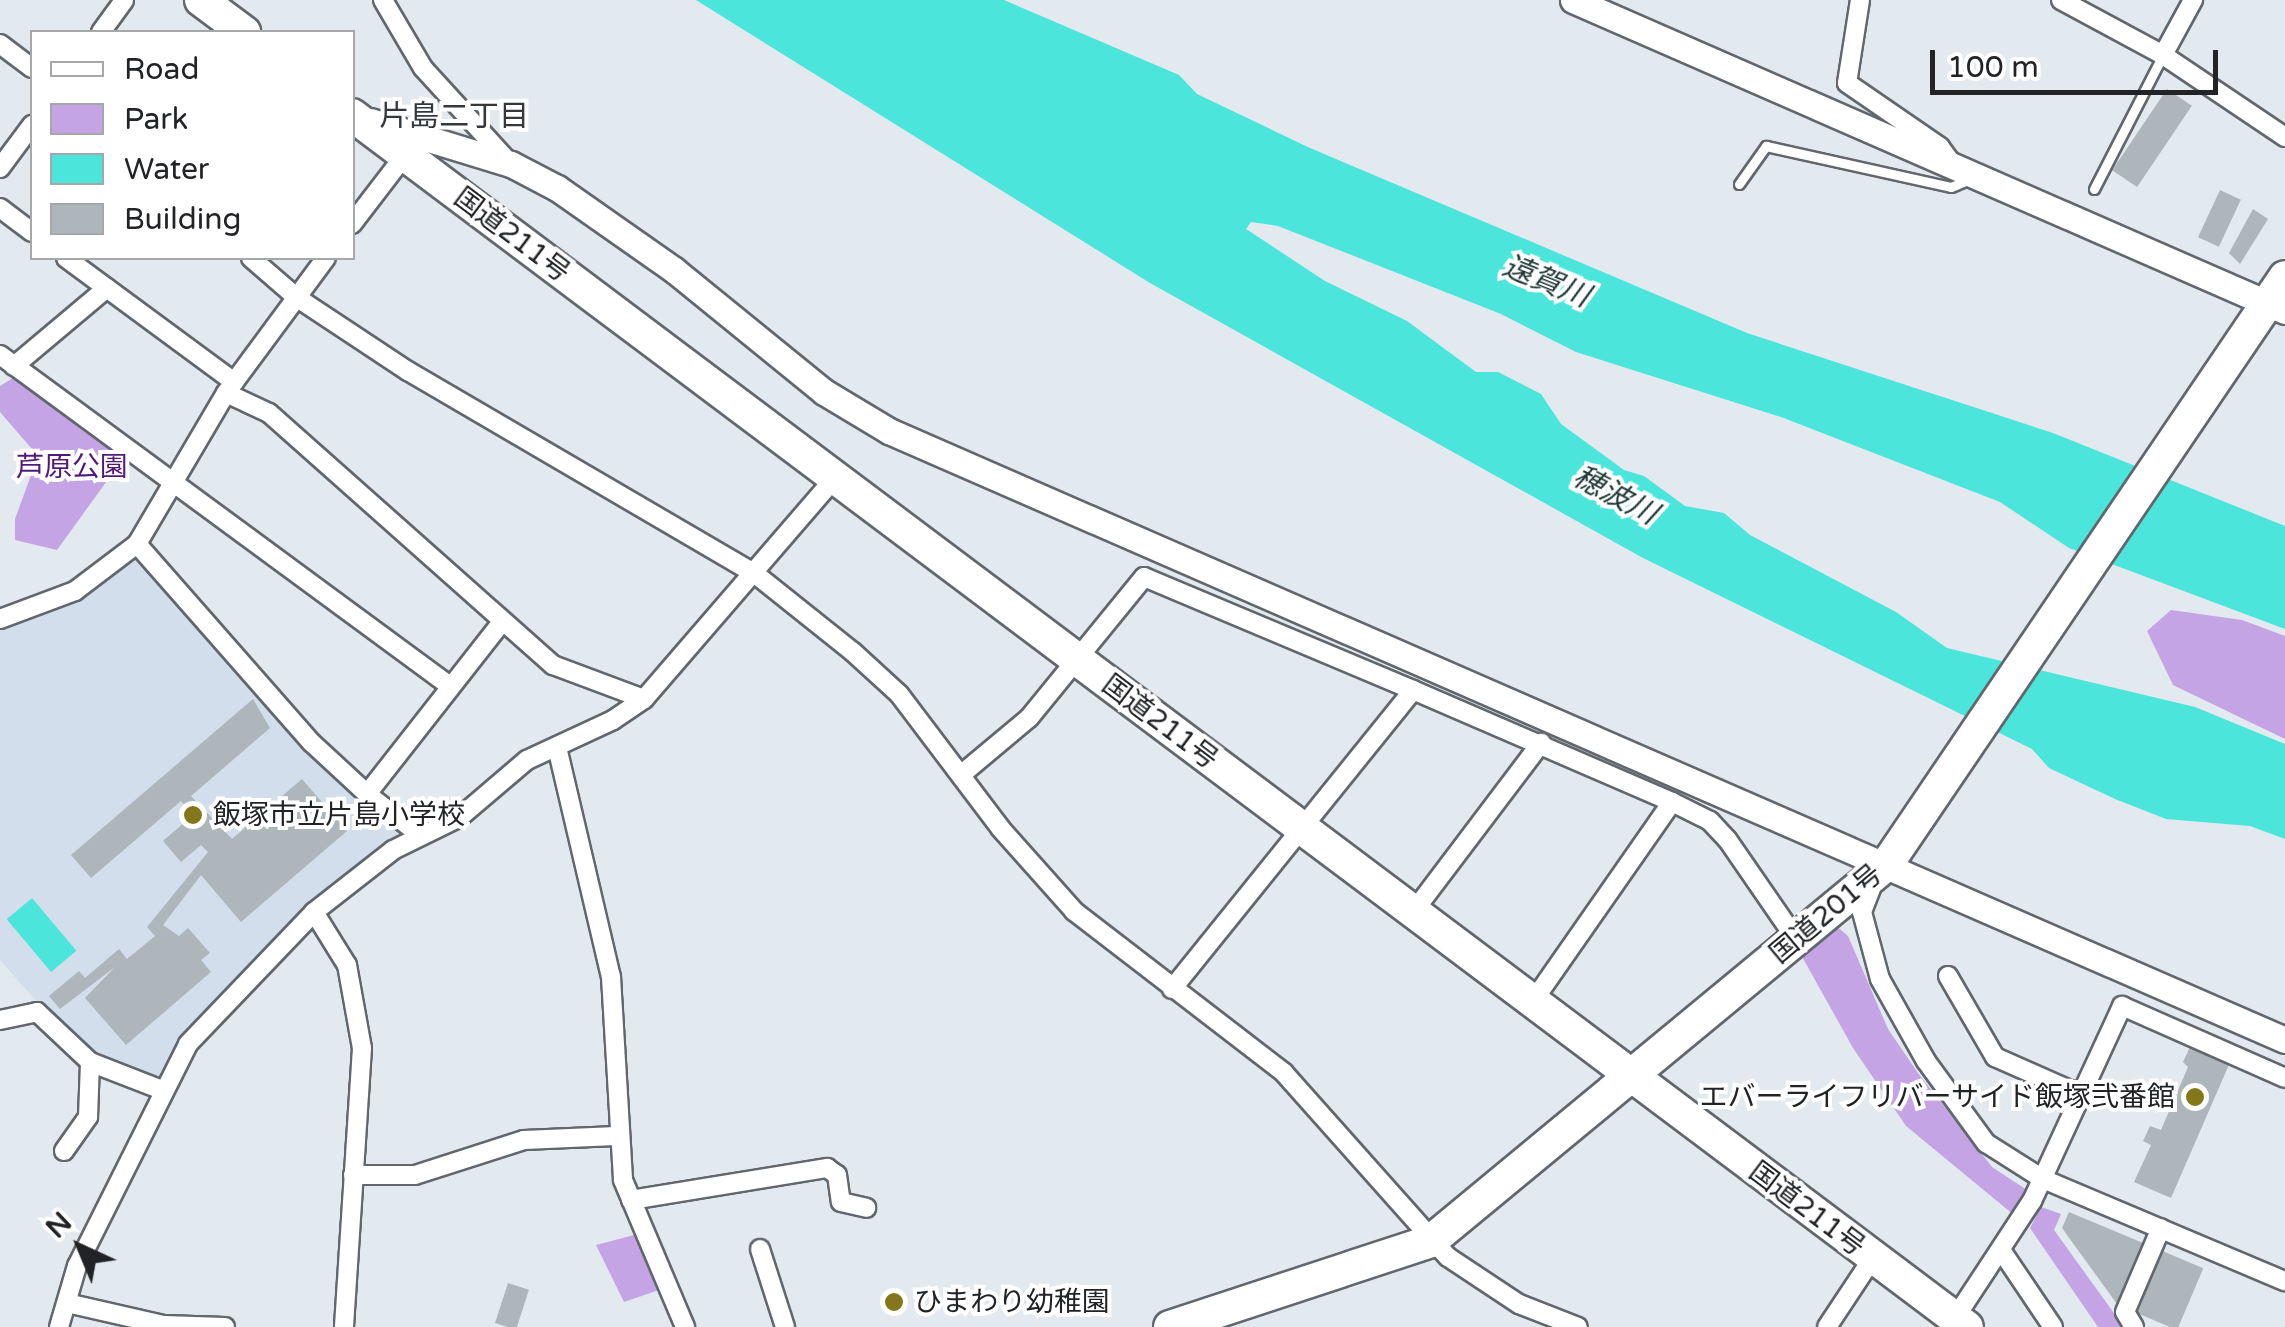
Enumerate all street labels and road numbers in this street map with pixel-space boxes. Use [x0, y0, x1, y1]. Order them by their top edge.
street label: 国道211号 [447, 180, 577, 290]
street label: 国道211号 [1095, 667, 1225, 777]
street label: 国道201号 [1763, 857, 1889, 971]
street label: 国道211号 [1742, 1154, 1872, 1264]

